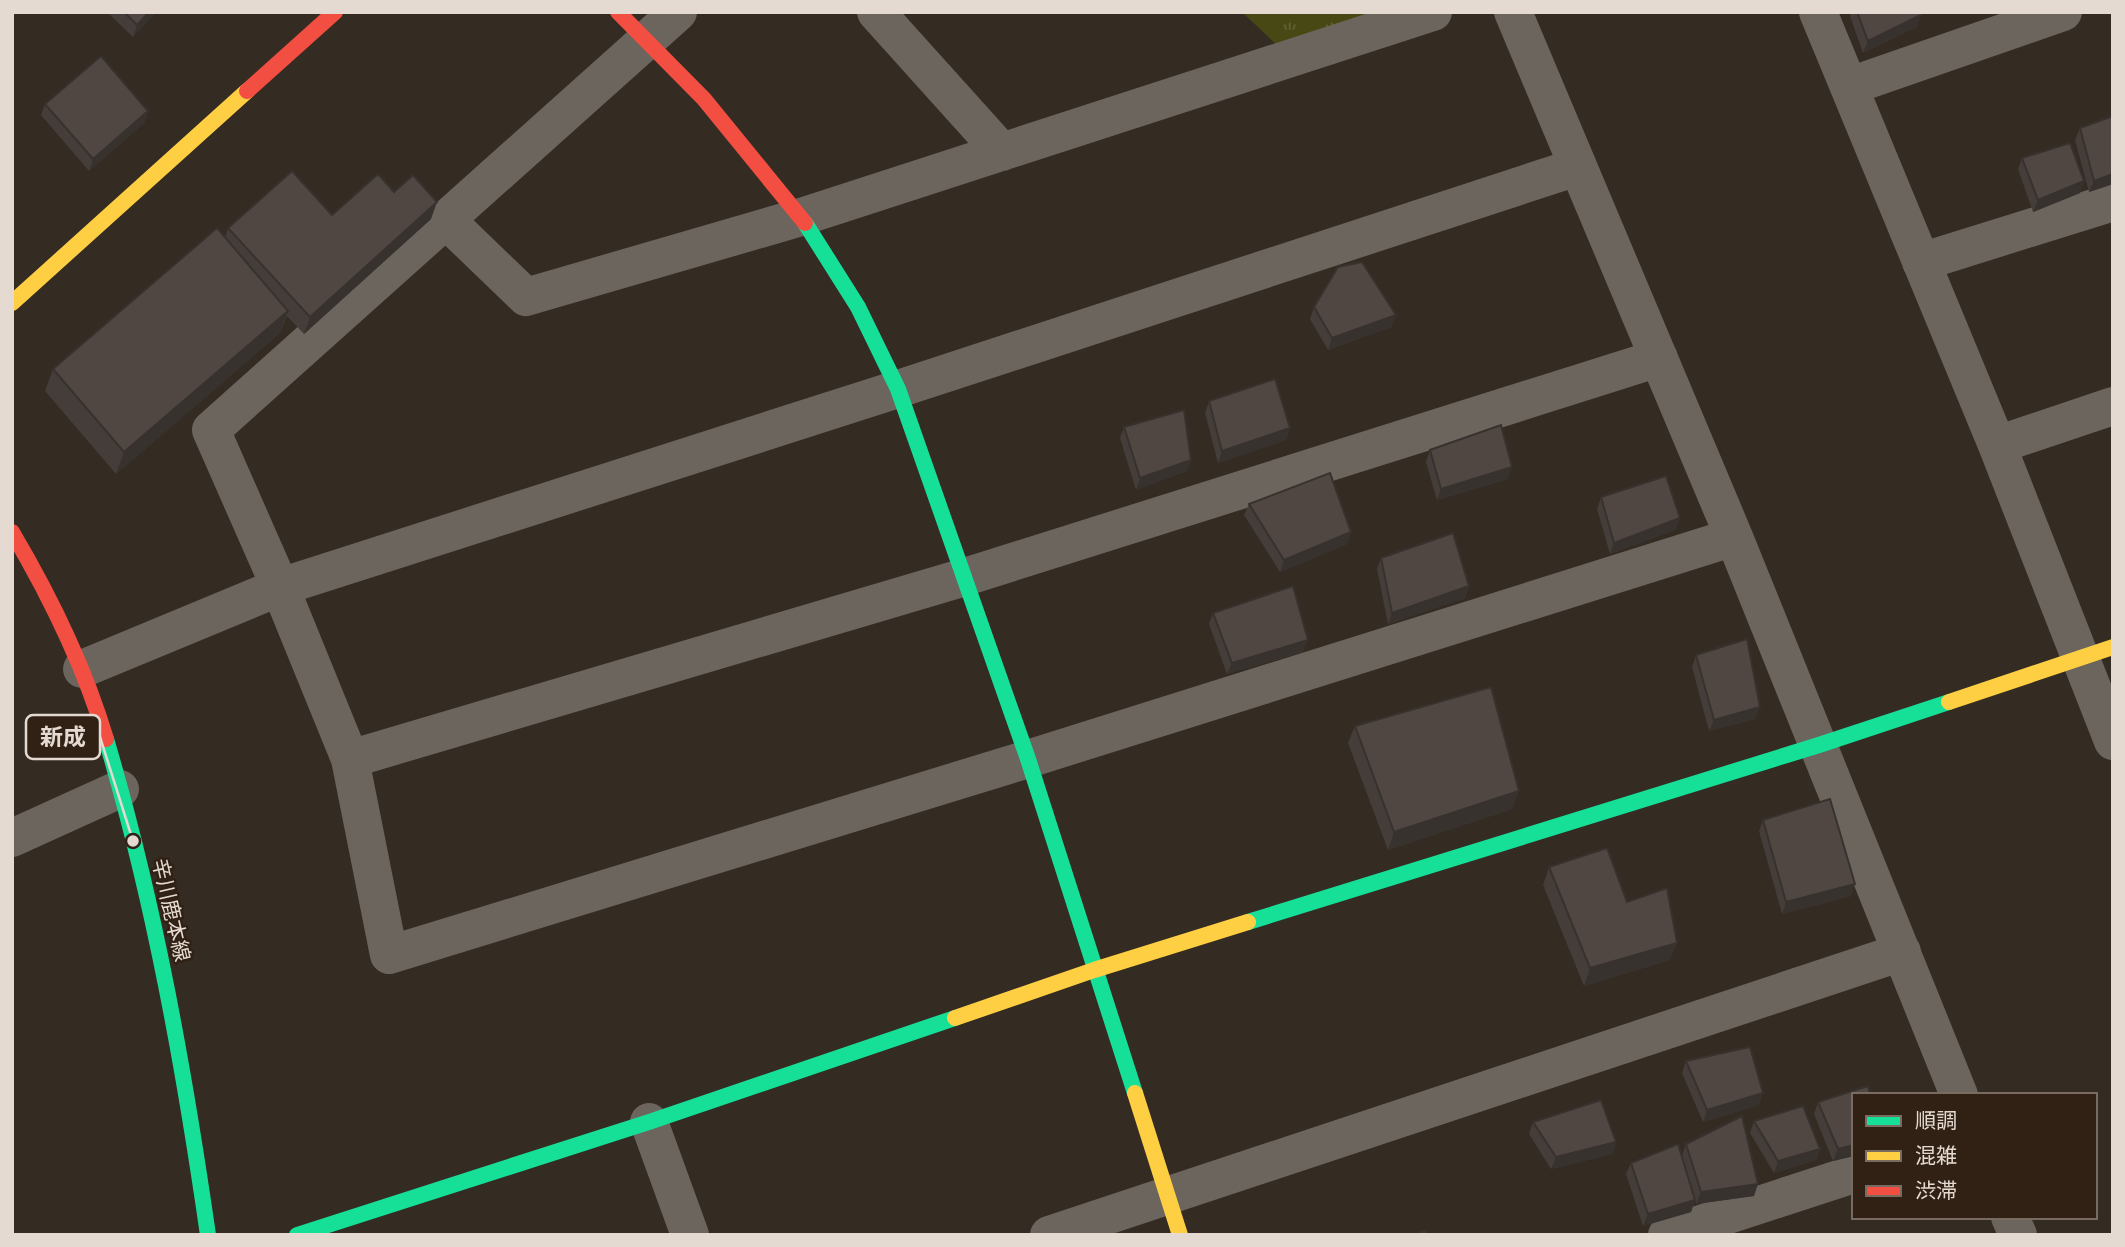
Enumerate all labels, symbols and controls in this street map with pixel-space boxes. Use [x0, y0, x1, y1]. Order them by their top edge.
callout: 新成 [26, 715, 100, 759]
text: 新成 [40, 723, 86, 751]
street label: 辛川鹿本線 [147, 856, 195, 964]
legend [1852, 1093, 2097, 1219]
text: 順調 [1915, 1108, 1957, 1134]
text: 混雑 [1915, 1143, 1957, 1169]
text: 渋滞 [1915, 1178, 1957, 1204]

